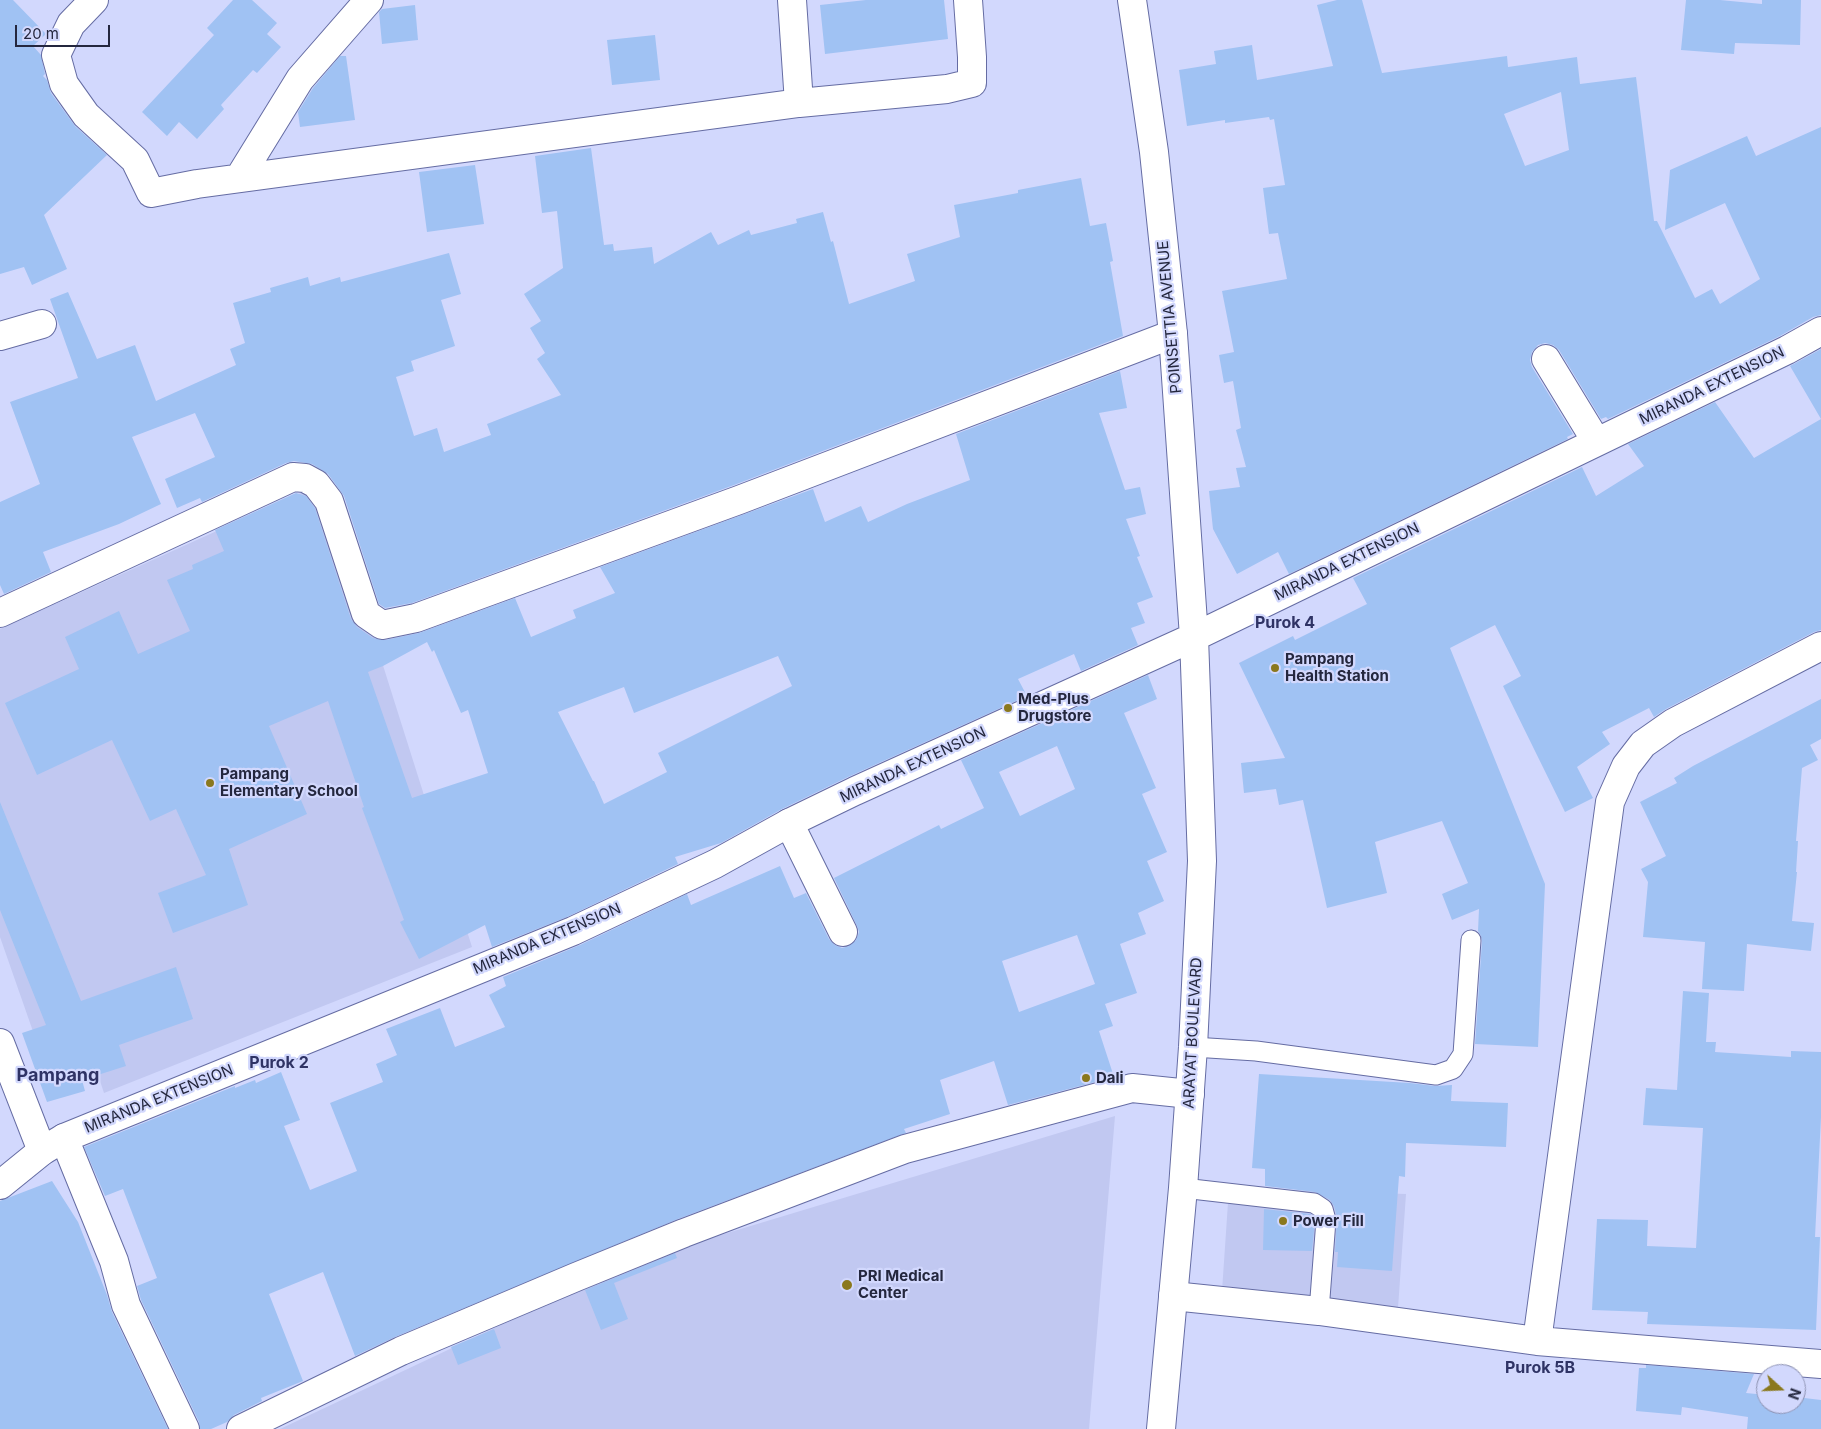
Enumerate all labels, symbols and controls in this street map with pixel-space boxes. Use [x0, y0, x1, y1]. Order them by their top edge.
scale bar [18, 15, 112, 47]
text: 20 m [23, 24, 59, 43]
street label: POINSETTIA AVENUE [1154, 240, 1186, 394]
street label: MIRANDA EXTENSION [1637, 343, 1787, 429]
street label: MIRANDA EXTENSION [1272, 519, 1422, 605]
district label: Purok 4 [1255, 613, 1315, 633]
place label: Pampang Health Station [1285, 650, 1389, 685]
marker: Pampang Health Station [1269, 662, 1281, 674]
place label: Med-Plus Drugstore [1018, 690, 1091, 725]
marker: Med-Plus Drugstore [1002, 702, 1014, 714]
street label: MIRANDA EXTENSION [837, 723, 989, 807]
place label: Pampang Elementary School [220, 765, 358, 800]
marker: Pampang Elementary School [204, 777, 216, 789]
street label: MIRANDA EXTENSION [470, 900, 624, 978]
street label: ARAYAT BOULEVARD [1180, 957, 1206, 1109]
district label: Purok 2 [249, 1053, 309, 1073]
street label: MIRANDA EXTENSION [82, 1061, 236, 1137]
district label: Pampang [17, 1065, 99, 1087]
place label: Dali [1096, 1069, 1124, 1087]
marker: Dali [1080, 1072, 1092, 1084]
place label: Power Fill [1293, 1212, 1364, 1230]
marker: Power Fill [1277, 1215, 1289, 1227]
place label: PRI Medical Center [858, 1267, 944, 1302]
marker: PRI Medical Center [840, 1278, 854, 1292]
district label: Purok 5B [1505, 1358, 1575, 1378]
north arrow [1756, 1364, 1806, 1414]
text: N [1785, 1386, 1804, 1402]

